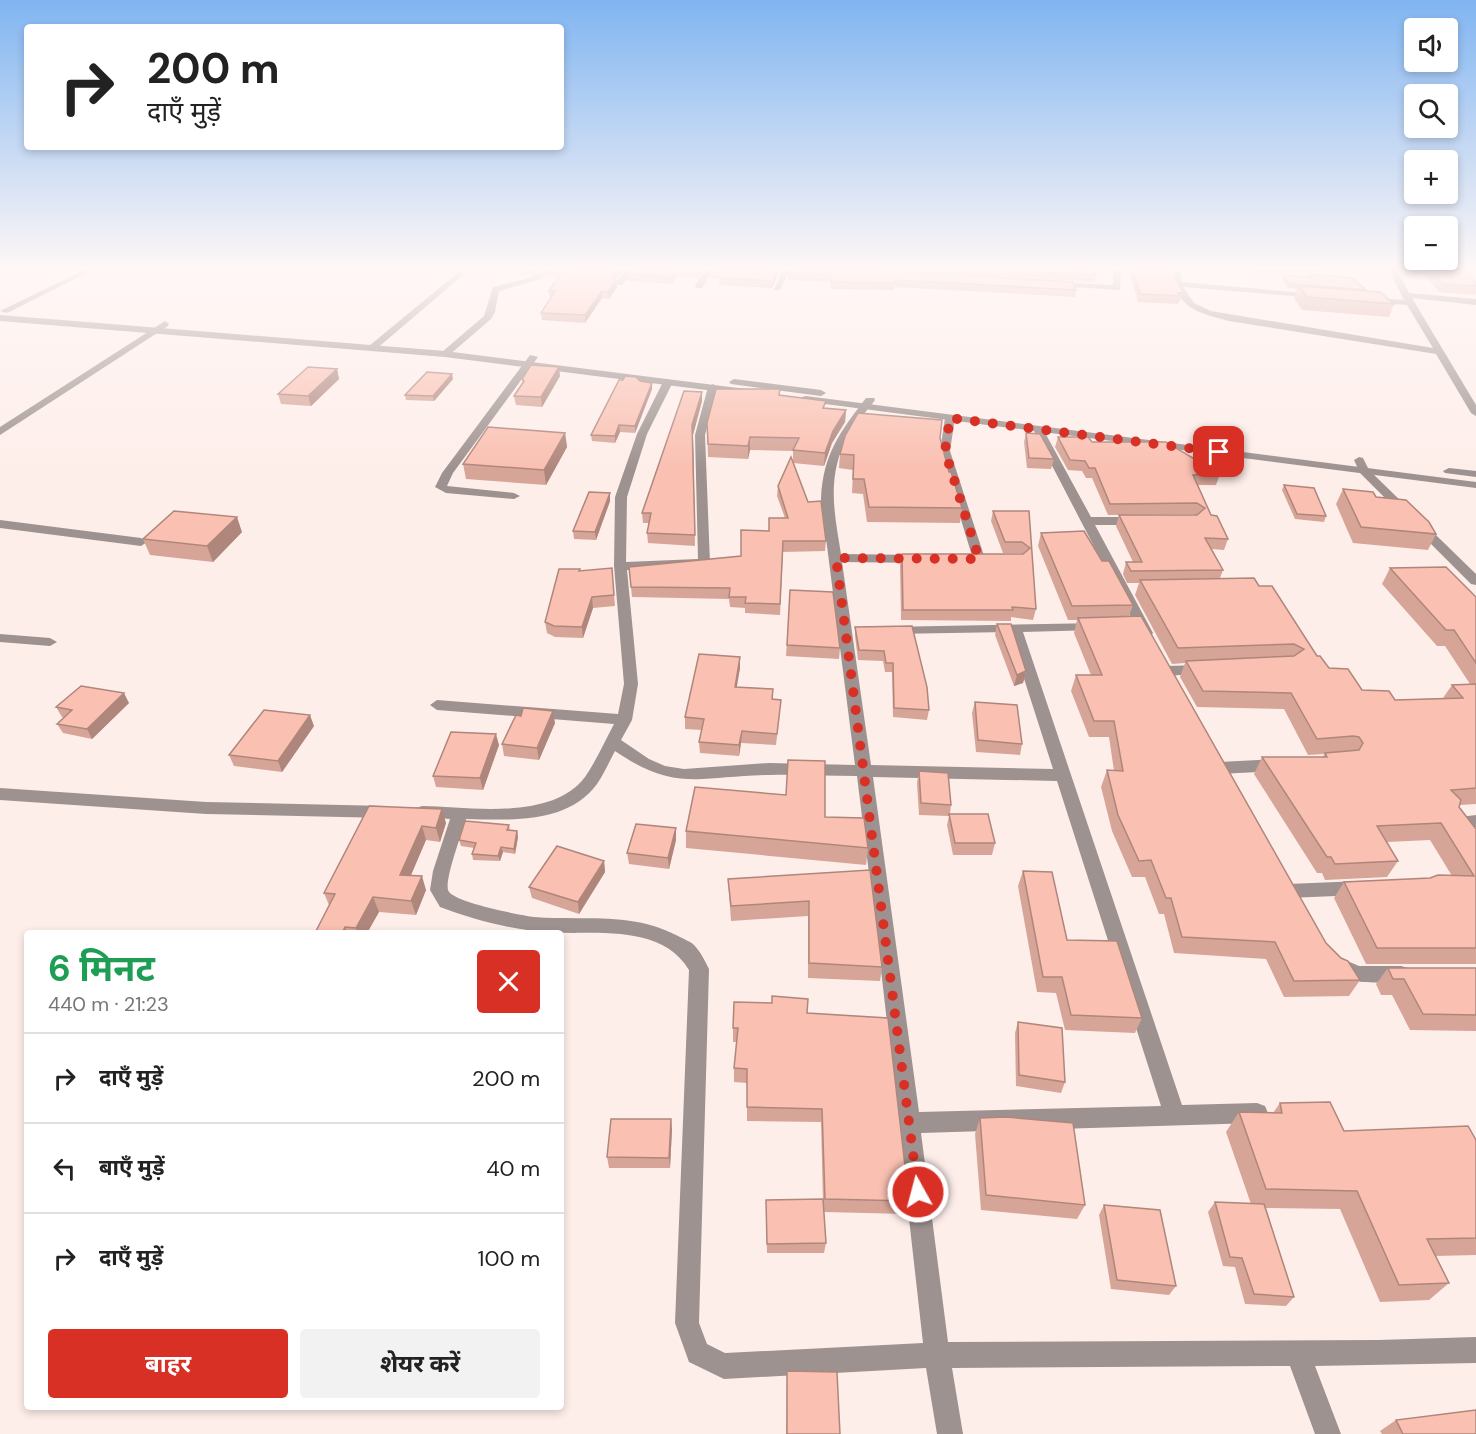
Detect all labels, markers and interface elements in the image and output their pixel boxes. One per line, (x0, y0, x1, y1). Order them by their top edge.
map controls (1404, 18, 1458, 270)
button: sound (1404, 18, 1458, 72)
text: 200 m (147, 41, 280, 96)
icon: right (48, 48, 126, 126)
button: search (1404, 84, 1458, 138)
text: दाएँ मुड़ें (147, 94, 221, 129)
button: + (1404, 150, 1458, 204)
button: − (1404, 216, 1458, 270)
pin (1193, 426, 1244, 477)
icon: arrive (1202, 435, 1235, 468)
text: 6 मिनट (48, 945, 155, 992)
button: close (477, 950, 540, 1013)
text: 440 m · 21:23 (48, 991, 169, 1017)
icon: right (48, 1062, 81, 1095)
text: दाएँ मुड़ें (99, 1063, 163, 1092)
text: 200 m (472, 1064, 540, 1093)
icon: left (48, 1152, 81, 1185)
text: बाएँ मुड़ें (99, 1153, 165, 1182)
text: 40 m (486, 1154, 540, 1183)
position arrow (886, 1160, 950, 1224)
icon: right (48, 1242, 81, 1275)
text: दाएँ मुड़ें (99, 1243, 163, 1272)
text: 100 m (478, 1244, 540, 1273)
button: बाहर (48, 1329, 288, 1398)
button: शेयर करें (300, 1329, 540, 1398)

